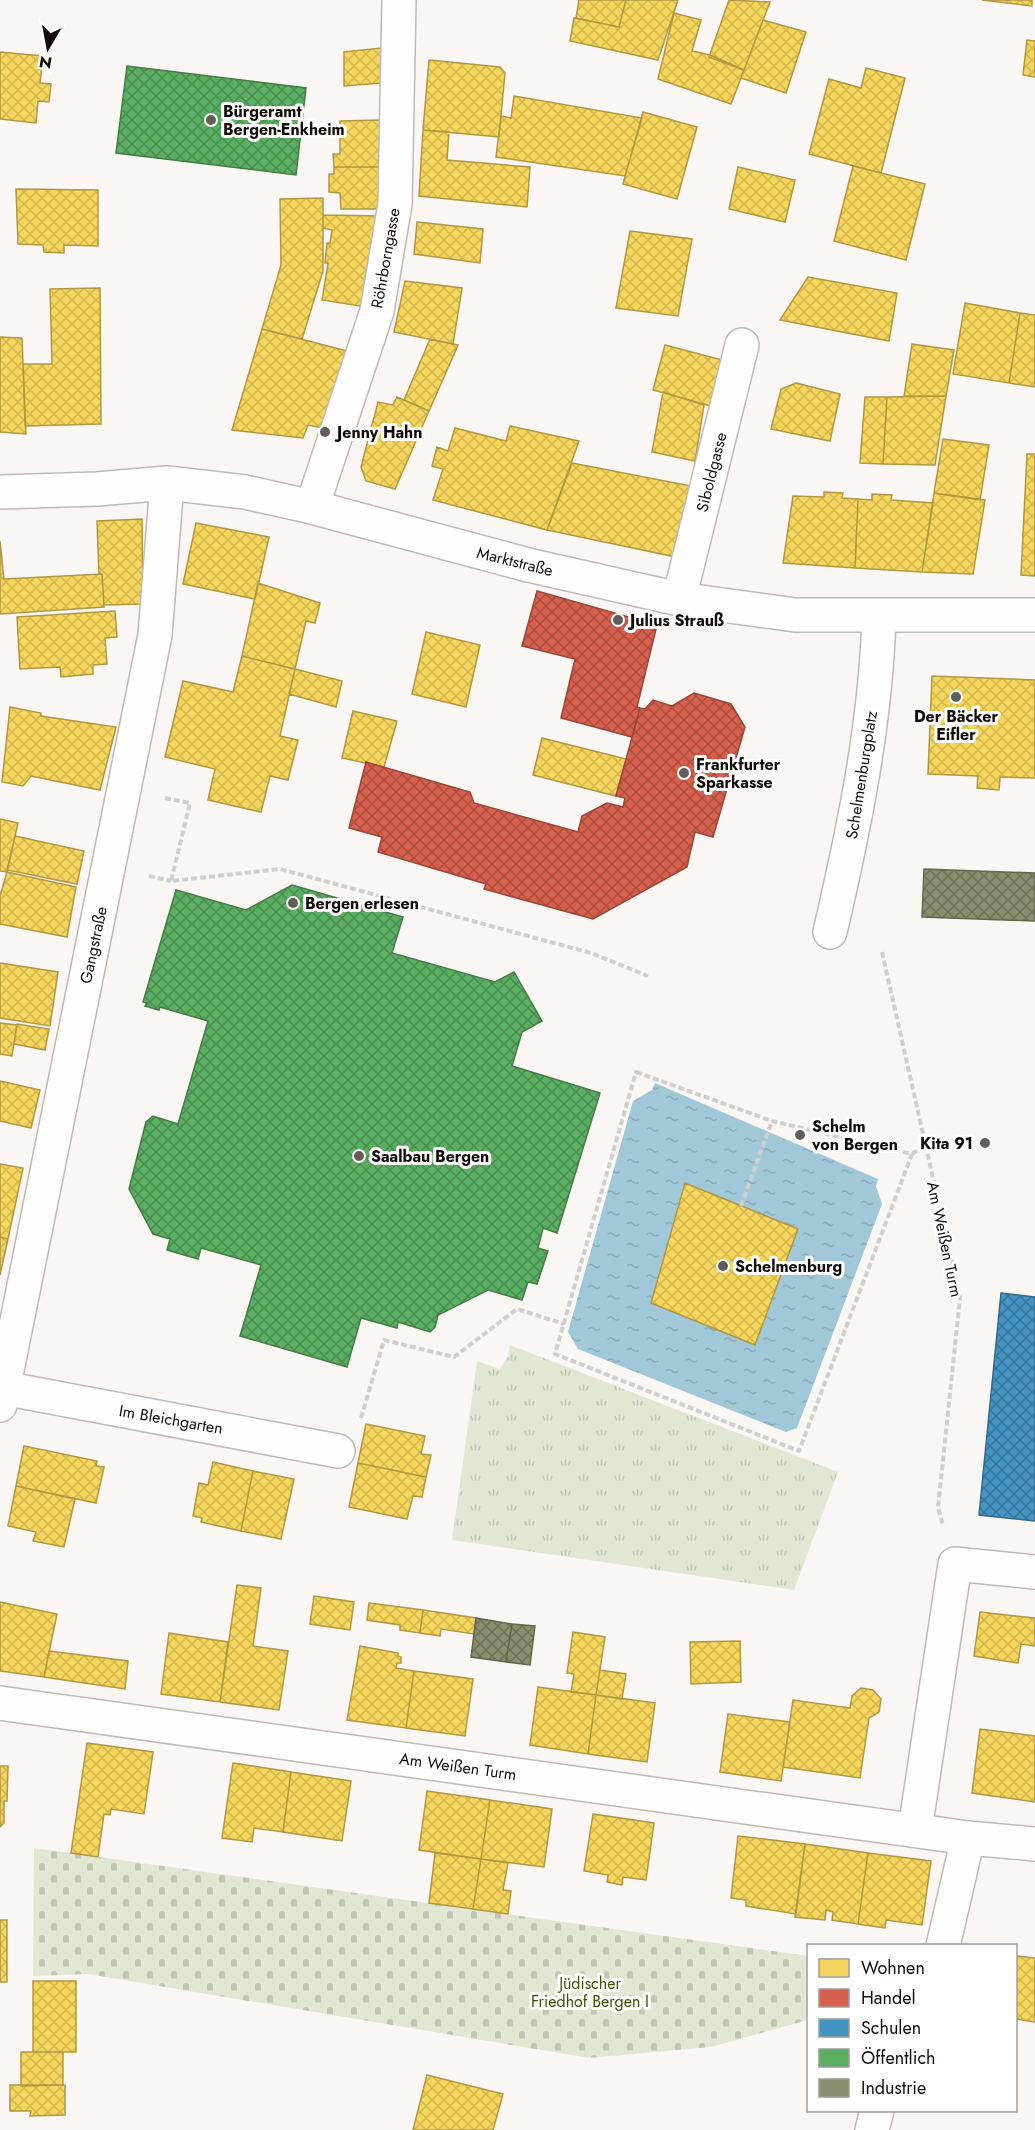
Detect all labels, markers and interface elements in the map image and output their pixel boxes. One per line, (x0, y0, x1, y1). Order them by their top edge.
north arrow (18, 18, 78, 78)
text: N (37, 50, 54, 75)
place label: Bürgeramt Bergen-Enkheim (223, 100, 345, 141)
marker: Bürgeramt Bergen-Enkheim (204, 113, 218, 127)
street label: Röhrborngasse (365, 206, 406, 310)
place label: Jenny Hahn (334, 421, 422, 444)
marker: Jenny Hahn (318, 425, 332, 439)
street label: Siboldgasse (690, 430, 733, 514)
street label: Marktstraße (474, 541, 555, 582)
place label: Julius Strauß (627, 609, 724, 632)
marker: Julius Strauß (611, 613, 625, 627)
marker: Der Bäcker Eifler (949, 690, 963, 704)
place label: Der Bäcker Eifler (914, 705, 999, 746)
street label: Schelmenburgplatz (840, 709, 883, 841)
place label: Frankfurter Sparkasse (696, 753, 781, 794)
marker: Frankfurter Sparkasse (677, 766, 691, 780)
place label: Bergen erlesen (305, 892, 419, 915)
marker: Bergen erlesen (286, 896, 300, 910)
street label: Gangstraße (74, 904, 113, 986)
place label: Schelm von Bergen (811, 1115, 898, 1156)
marker: Schelm von Bergen (793, 1128, 807, 1142)
place label: Kita 91 (920, 1132, 973, 1155)
marker: Kita 91 (978, 1136, 992, 1150)
place label: Saalbau Bergen (371, 1145, 489, 1168)
marker: Saalbau Bergen (352, 1149, 366, 1163)
street label: Am Weißen Turm (921, 1179, 968, 1299)
place label: Schelmenburg (735, 1255, 842, 1278)
marker: Schelmenburg (716, 1259, 730, 1273)
street label: Im Bleichgarten (117, 1399, 225, 1440)
street label: Am Weißen Turm (398, 1747, 518, 1786)
legend (807, 1944, 1017, 2112)
text: Wohnen (861, 1955, 925, 1981)
park label: Jüdischer Friedhof Bergen I (531, 1972, 649, 2013)
text: Handel (861, 1985, 916, 2011)
text: Schulen (861, 2015, 921, 2041)
text: Öffentlich (861, 2045, 935, 2071)
text: Industrie (861, 2075, 926, 2101)

